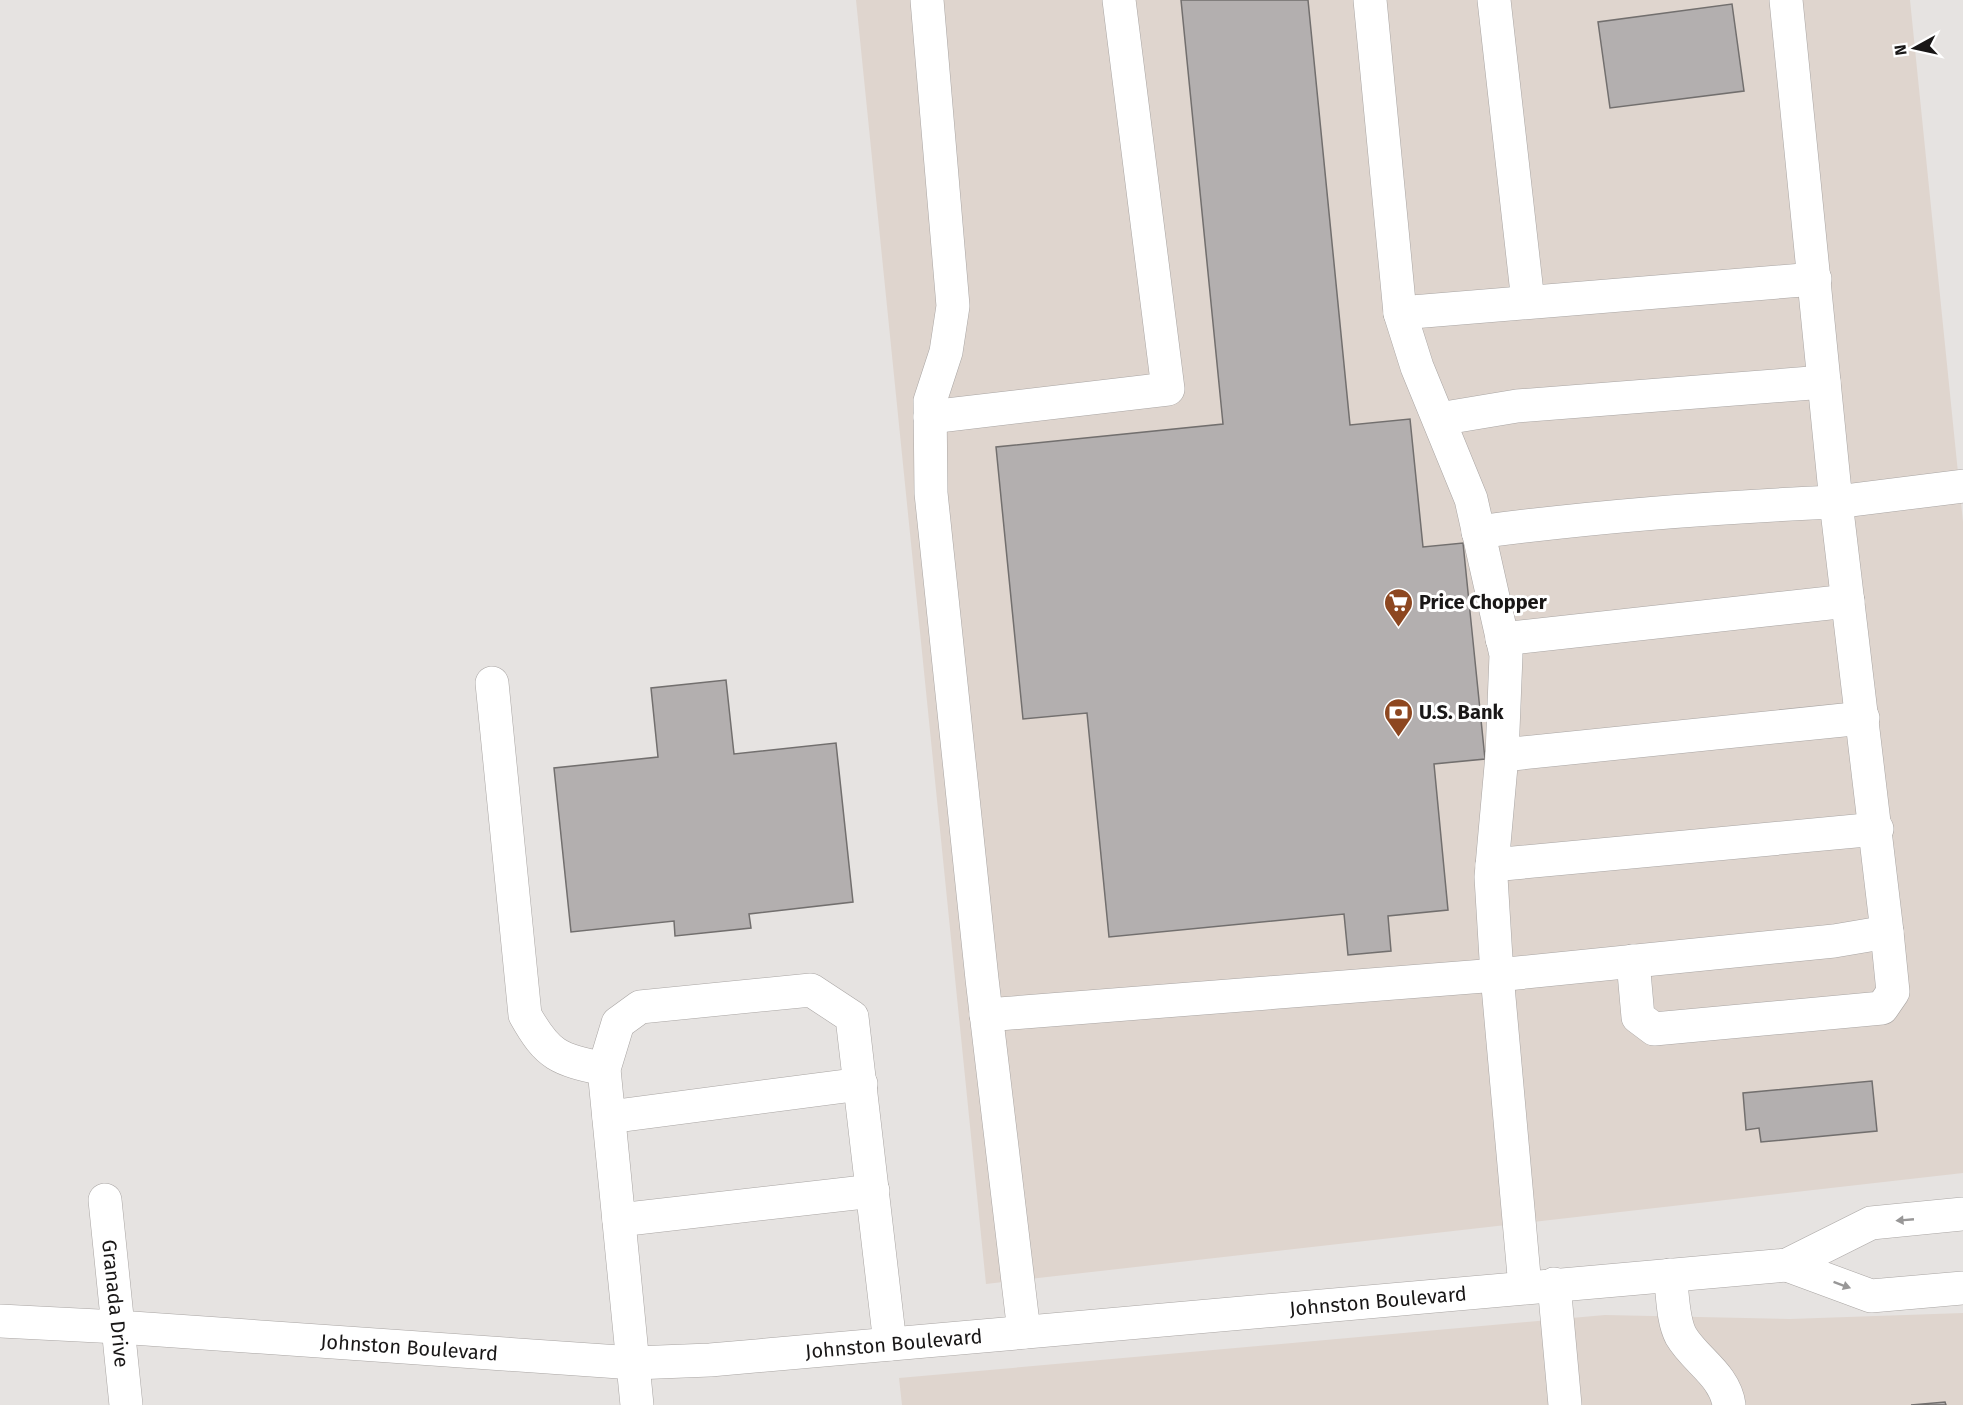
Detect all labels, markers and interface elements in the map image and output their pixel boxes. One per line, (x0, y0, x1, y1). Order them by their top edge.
north arrow (1885, 18, 1945, 78)
text: N (1890, 43, 1911, 57)
supermarket icon: Price Chopper (1382, 586, 1414, 628)
place label: Price Chopper (1419, 590, 1548, 614)
bank icon: U.S. Bank (1382, 696, 1414, 738)
place label: U.S. Bank (1419, 700, 1504, 724)
one-way arrow (1895, 1215, 1914, 1225)
street label: Granada Drive (97, 1238, 134, 1368)
one-way arrow (1833, 1280, 1851, 1290)
street label: Johnston Boulevard (1288, 1281, 1468, 1321)
street label: Johnston Boulevard (804, 1324, 983, 1364)
street label: Johnston Boulevard (320, 1329, 499, 1365)

